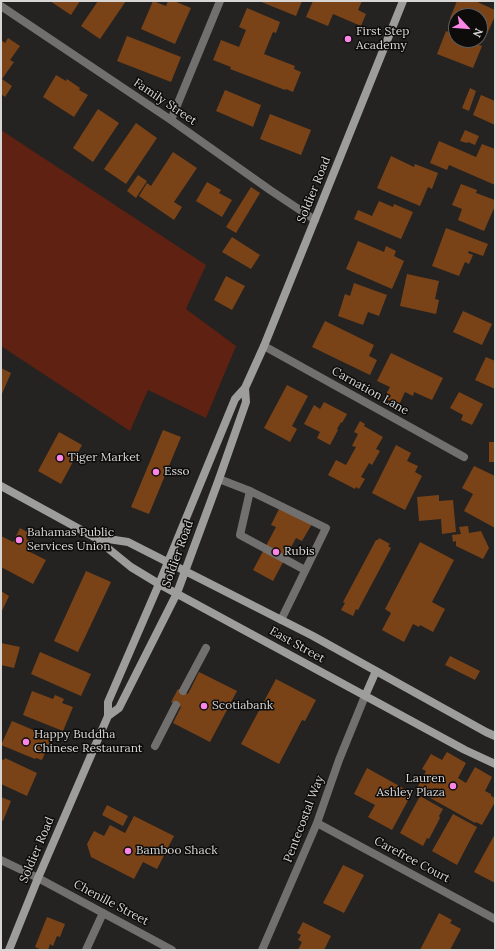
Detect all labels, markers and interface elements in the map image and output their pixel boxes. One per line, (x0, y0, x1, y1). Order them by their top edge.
north arrow (448, 8, 488, 48)
place label: First Step Academy (356, 25, 410, 53)
text: N (470, 26, 486, 40)
marker: First Step Academy (343, 34, 353, 44)
street label: Family Street (131, 76, 199, 128)
street label: Soldier Road (294, 155, 334, 225)
street label: Carnation Lane (329, 364, 411, 418)
place label: Tiger Market (68, 451, 140, 465)
marker: Tiger Market (55, 453, 65, 463)
place label: Esso (164, 465, 190, 479)
marker: Esso (151, 467, 161, 477)
street label: Soldier Road (159, 518, 197, 590)
place label: Bahamas Public Services Union (27, 526, 114, 554)
marker: Bahamas Public Services Union (14, 535, 24, 545)
place label: Rubis (284, 545, 315, 559)
marker: Rubis (271, 547, 281, 557)
street label: East Street (267, 624, 327, 666)
place label: Scotiabank (212, 699, 273, 713)
marker: Scotiabank (199, 701, 209, 711)
place label: Happy Buddha Chinese Restaurant (34, 728, 143, 756)
marker: Happy Buddha Chinese Restaurant (21, 737, 31, 747)
place label: Lauren Ashley Plaza (377, 772, 445, 800)
street label: Pentecostal Way (281, 773, 327, 865)
marker: Lauren Ashley Plaza (448, 781, 458, 791)
street label: Soldier Road (17, 815, 57, 885)
street label: Carefree Court (372, 834, 452, 886)
place label: Bamboo Shack (136, 844, 218, 858)
marker: Bamboo Shack (123, 846, 133, 856)
street label: Chenille Street (71, 877, 151, 929)

